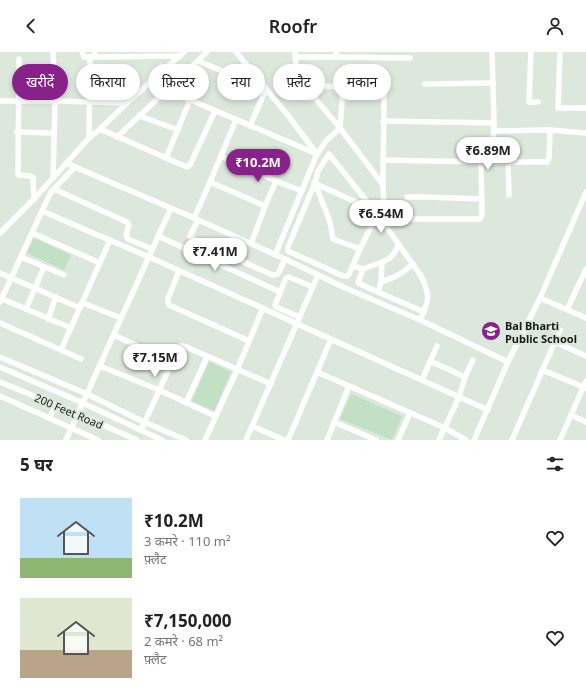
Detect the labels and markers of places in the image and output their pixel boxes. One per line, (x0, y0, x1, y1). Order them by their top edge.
pin: ₹6.89M (455, 137, 521, 171)
pin: ₹10.2M (225, 149, 291, 183)
pin: ₹6.54M (348, 200, 414, 234)
pin: ₹7.41M (182, 238, 248, 272)
place label: Bal Bharti Public School (505, 318, 577, 346)
school or university icon: Bal Bharti Public School (480, 320, 502, 342)
pin: ₹7.15M (122, 344, 188, 378)

